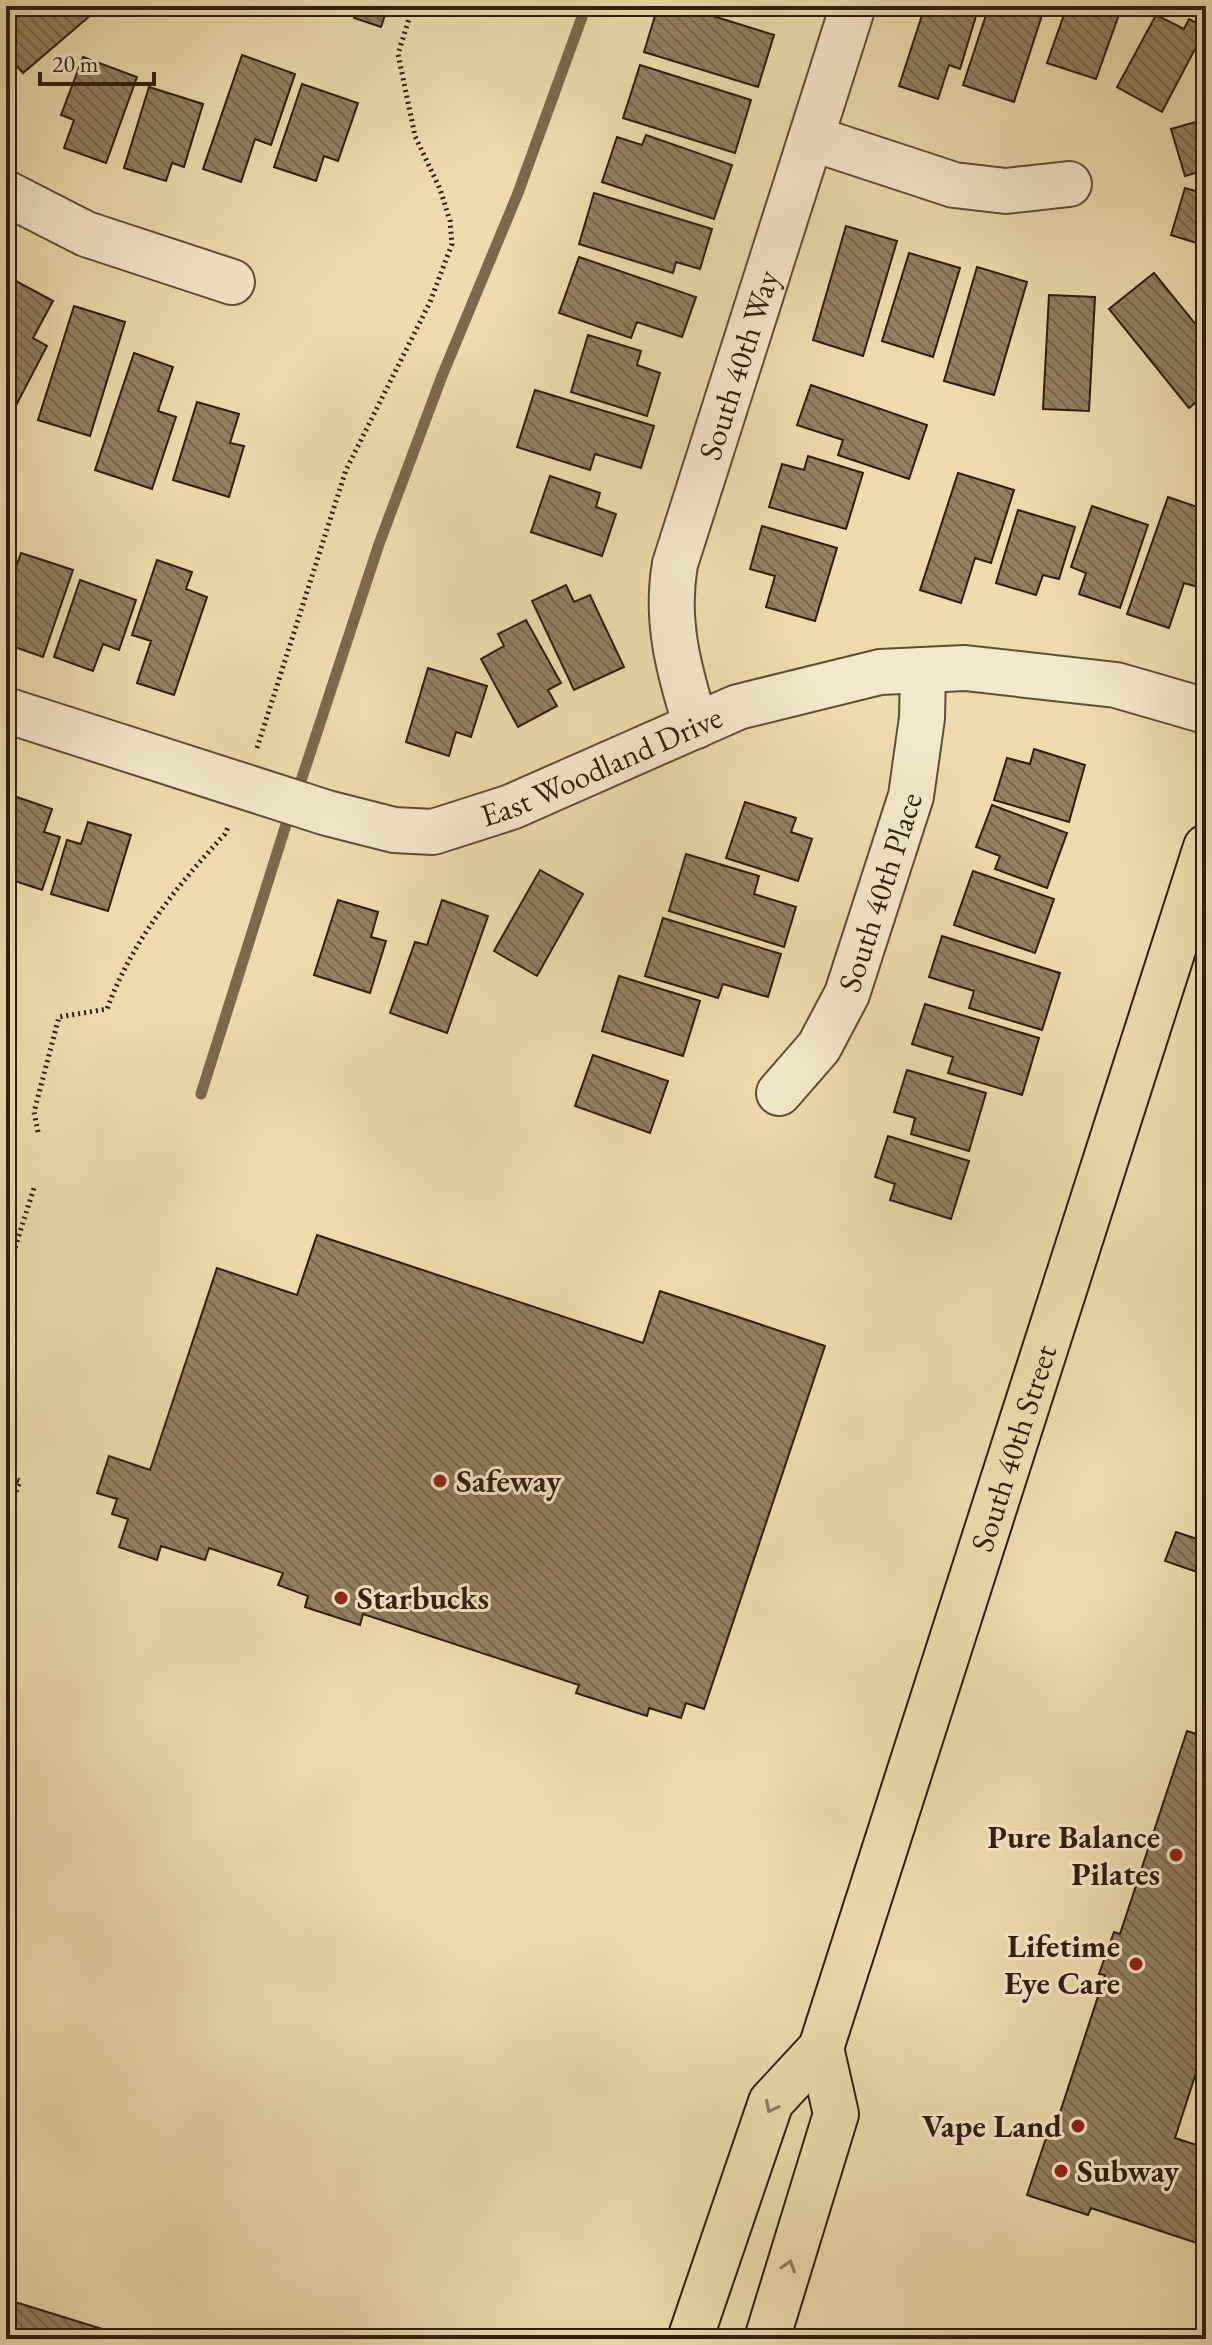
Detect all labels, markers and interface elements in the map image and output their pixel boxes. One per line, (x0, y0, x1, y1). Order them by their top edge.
scale bar (40, 36, 154, 86)
text: 20 m (52, 48, 99, 79)
street label: South 40th Way (689, 264, 789, 465)
street label: East Woodland Drive (475, 696, 728, 836)
street label: South 40th Place (828, 787, 932, 997)
street label: South 40th Street (961, 1340, 1066, 1557)
place label: Safeway (456, 1460, 562, 1502)
marker: Safeway (431, 1472, 449, 1490)
place label: Starbucks (357, 1577, 489, 1619)
marker: Starbucks (332, 1589, 350, 1607)
place label: Pure Balance Pilates (987, 1816, 1160, 1895)
marker: Pure Balance Pilates (1167, 1846, 1185, 1864)
place label: Lifetime Eye Care (1004, 1925, 1120, 2004)
marker: Lifetime Eye Care (1127, 1955, 1145, 1973)
one-way arrow (766, 2099, 781, 2113)
place label: Vape Land (922, 2105, 1062, 2147)
marker: Vape Land (1069, 2117, 1087, 2135)
place label: Subway (1077, 2150, 1180, 2192)
marker: Subway (1052, 2162, 1070, 2180)
one-way arrow (780, 2260, 796, 2274)

